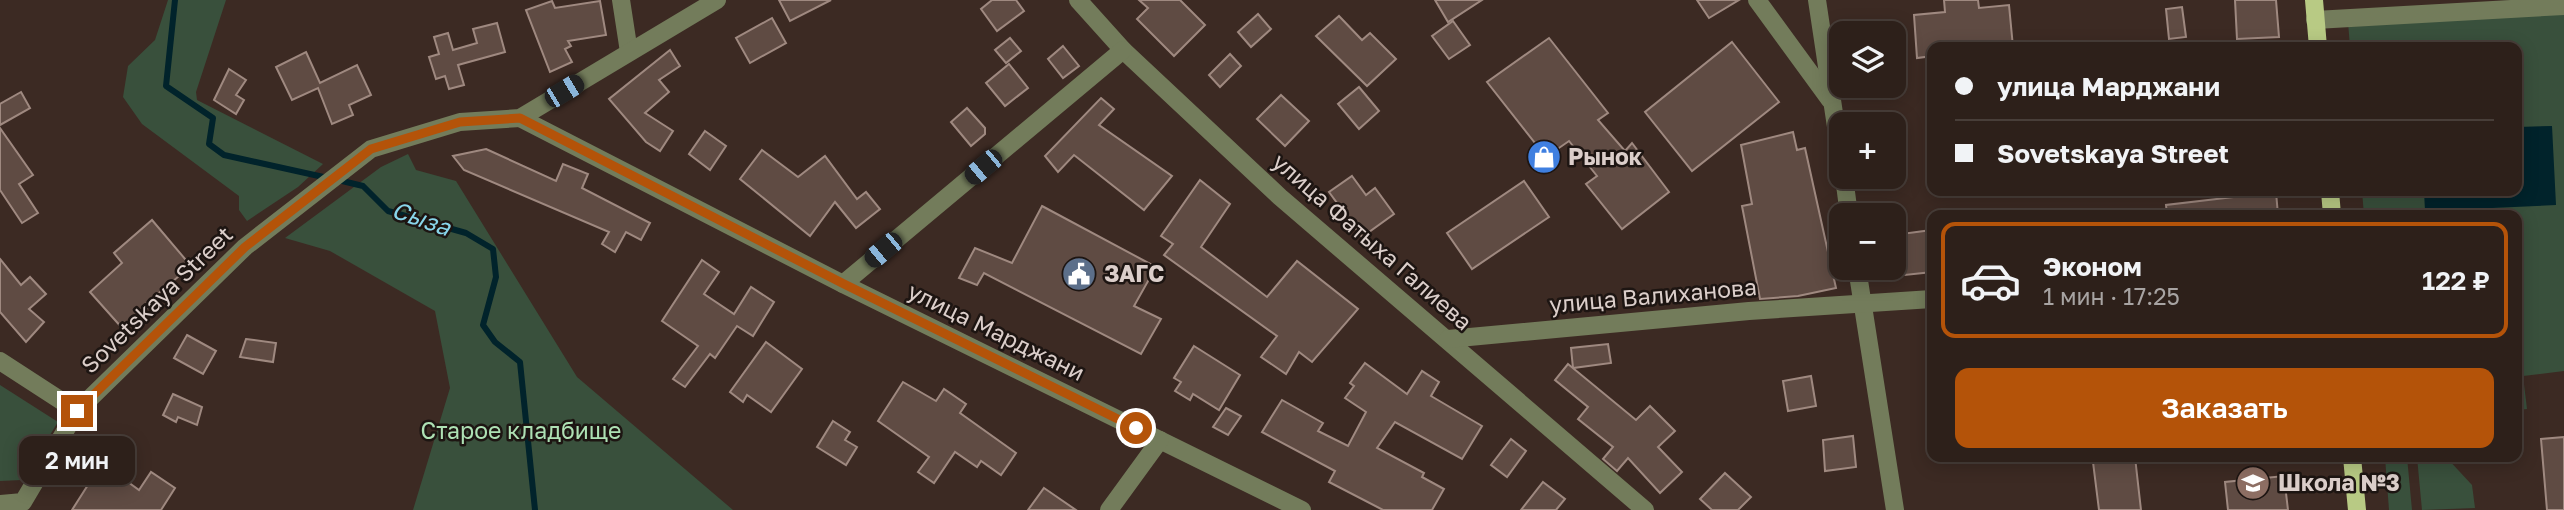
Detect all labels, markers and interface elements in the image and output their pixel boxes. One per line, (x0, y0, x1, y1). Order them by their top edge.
map controls (1829, 21, 1906, 280)
button: layers (1829, 21, 1906, 98)
car (541, 71, 588, 111)
text: улица Марджани (1997, 71, 2220, 102)
button: + (1829, 112, 1906, 189)
shop icon: Рынок (1525, 138, 1563, 176)
text: Sovetskaya Street (1997, 138, 2229, 169)
place label: Рынок (1568, 142, 1643, 170)
car (961, 145, 1006, 189)
street label: улица Фатыха Галиева (1267, 147, 1478, 336)
water label: Сыза (388, 194, 456, 242)
button: − (1829, 203, 1906, 280)
street label: Sovetskaya Street (75, 220, 238, 379)
car (861, 228, 906, 272)
icon: car (1959, 249, 2022, 312)
text: Эконом (2043, 251, 2142, 282)
public building icon: ЗАГС (1060, 255, 1098, 293)
place label: ЗАГС (1104, 259, 1164, 287)
text: 122 ₽ (2422, 265, 2490, 296)
street label: улица Валиханова (1548, 272, 1758, 318)
street label: улица Марджани (903, 276, 1089, 386)
text: 1 мин · 17:25 (2043, 282, 2180, 310)
button: Заказать (1955, 368, 2494, 448)
route end (61, 395, 93, 427)
route start (1120, 412, 1152, 444)
park label: Старое кладбище (421, 416, 621, 444)
callout: 2 мин (19, 436, 135, 485)
text: 2 мин (45, 446, 109, 474)
school or university icon: Школа №3 (2234, 464, 2272, 502)
place label: Школа №3 (2278, 468, 2400, 496)

